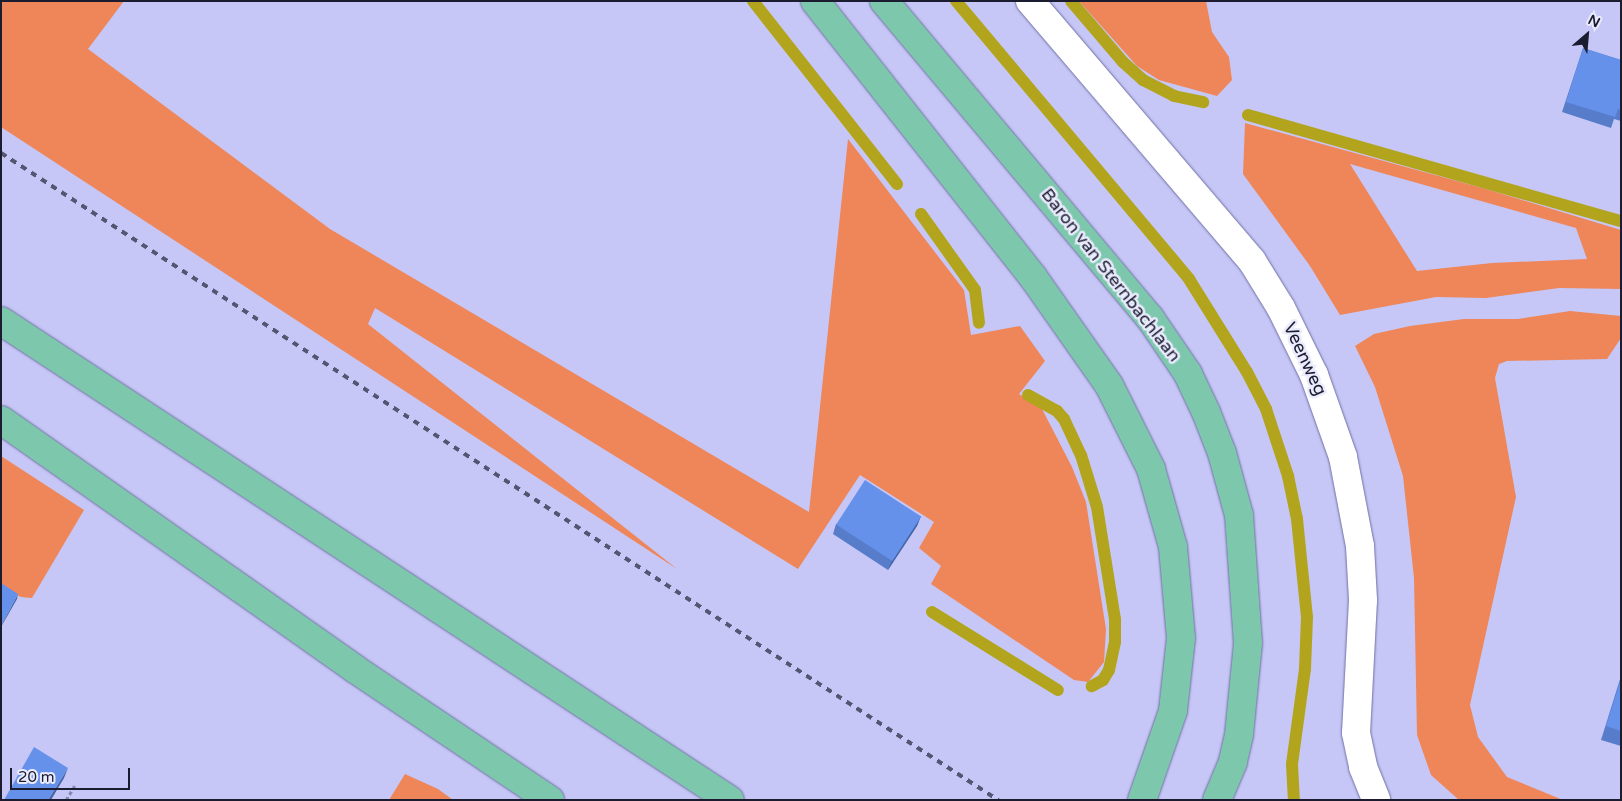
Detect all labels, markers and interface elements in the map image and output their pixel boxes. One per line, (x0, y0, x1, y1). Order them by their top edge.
north arrow (1562, 10, 1612, 60)
text: N (1585, 11, 1603, 31)
street label: Baron van Sternbachlaan (1037, 184, 1185, 366)
street label: Veenweg (1279, 319, 1331, 399)
scale bar (12, 758, 132, 790)
text: 20 m (18, 768, 55, 786)

